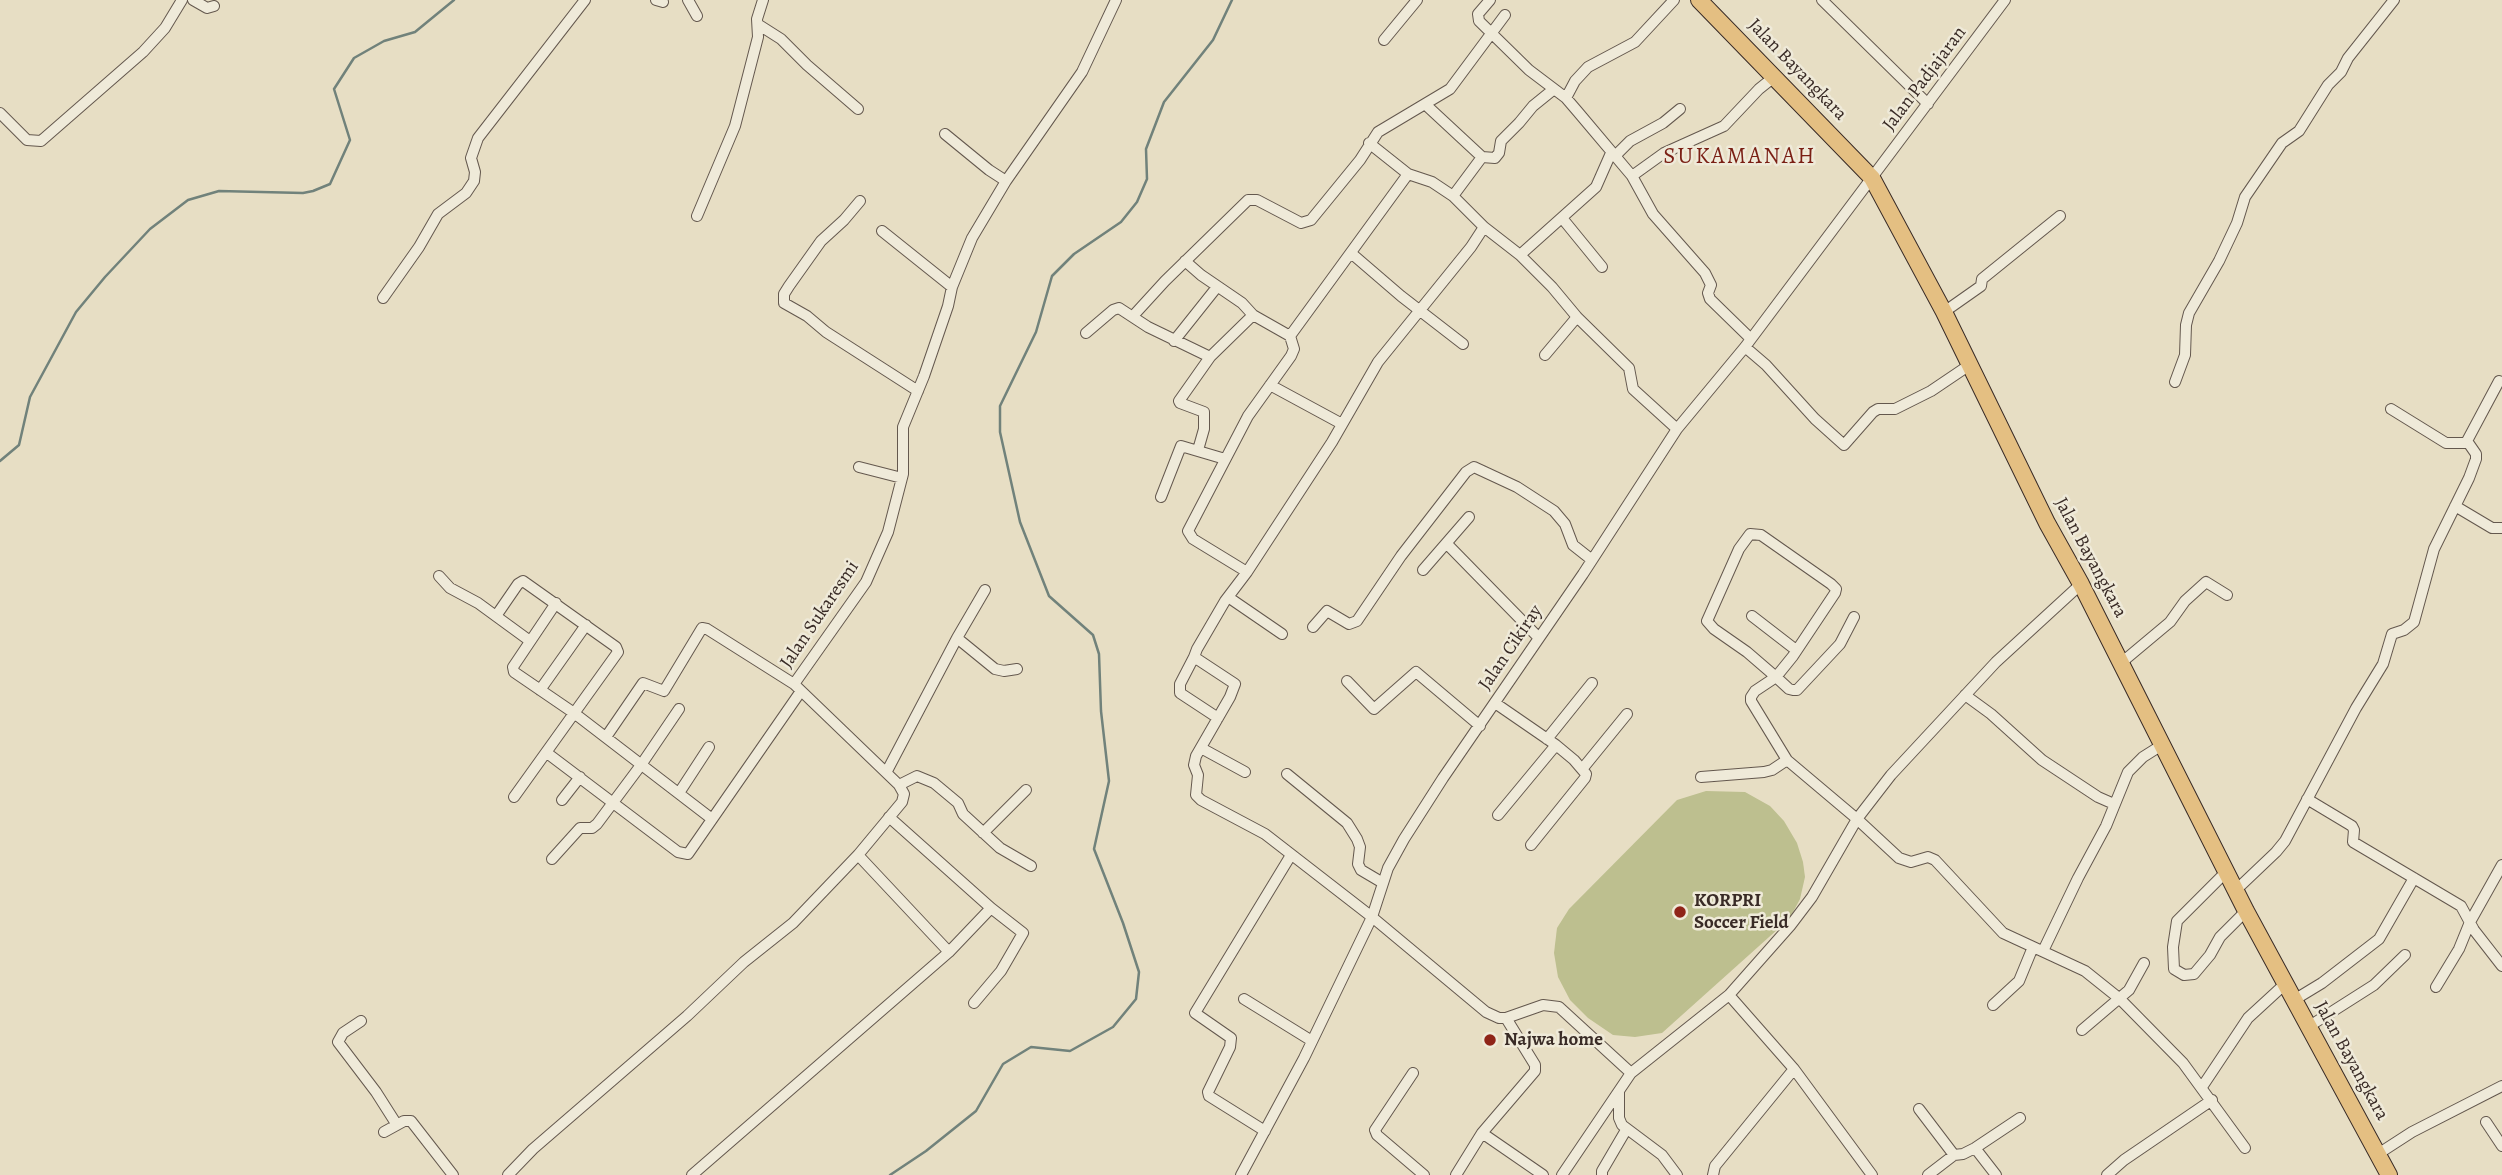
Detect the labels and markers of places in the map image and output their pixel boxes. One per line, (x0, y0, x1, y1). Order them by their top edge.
place label: KORPRI Soccer Field (1694, 890, 1789, 934)
marker: KORPRI Soccer Field (1672, 904, 1688, 920)
place label: Najwa home (1504, 1029, 1603, 1051)
marker: Najwa home (1482, 1032, 1498, 1048)

